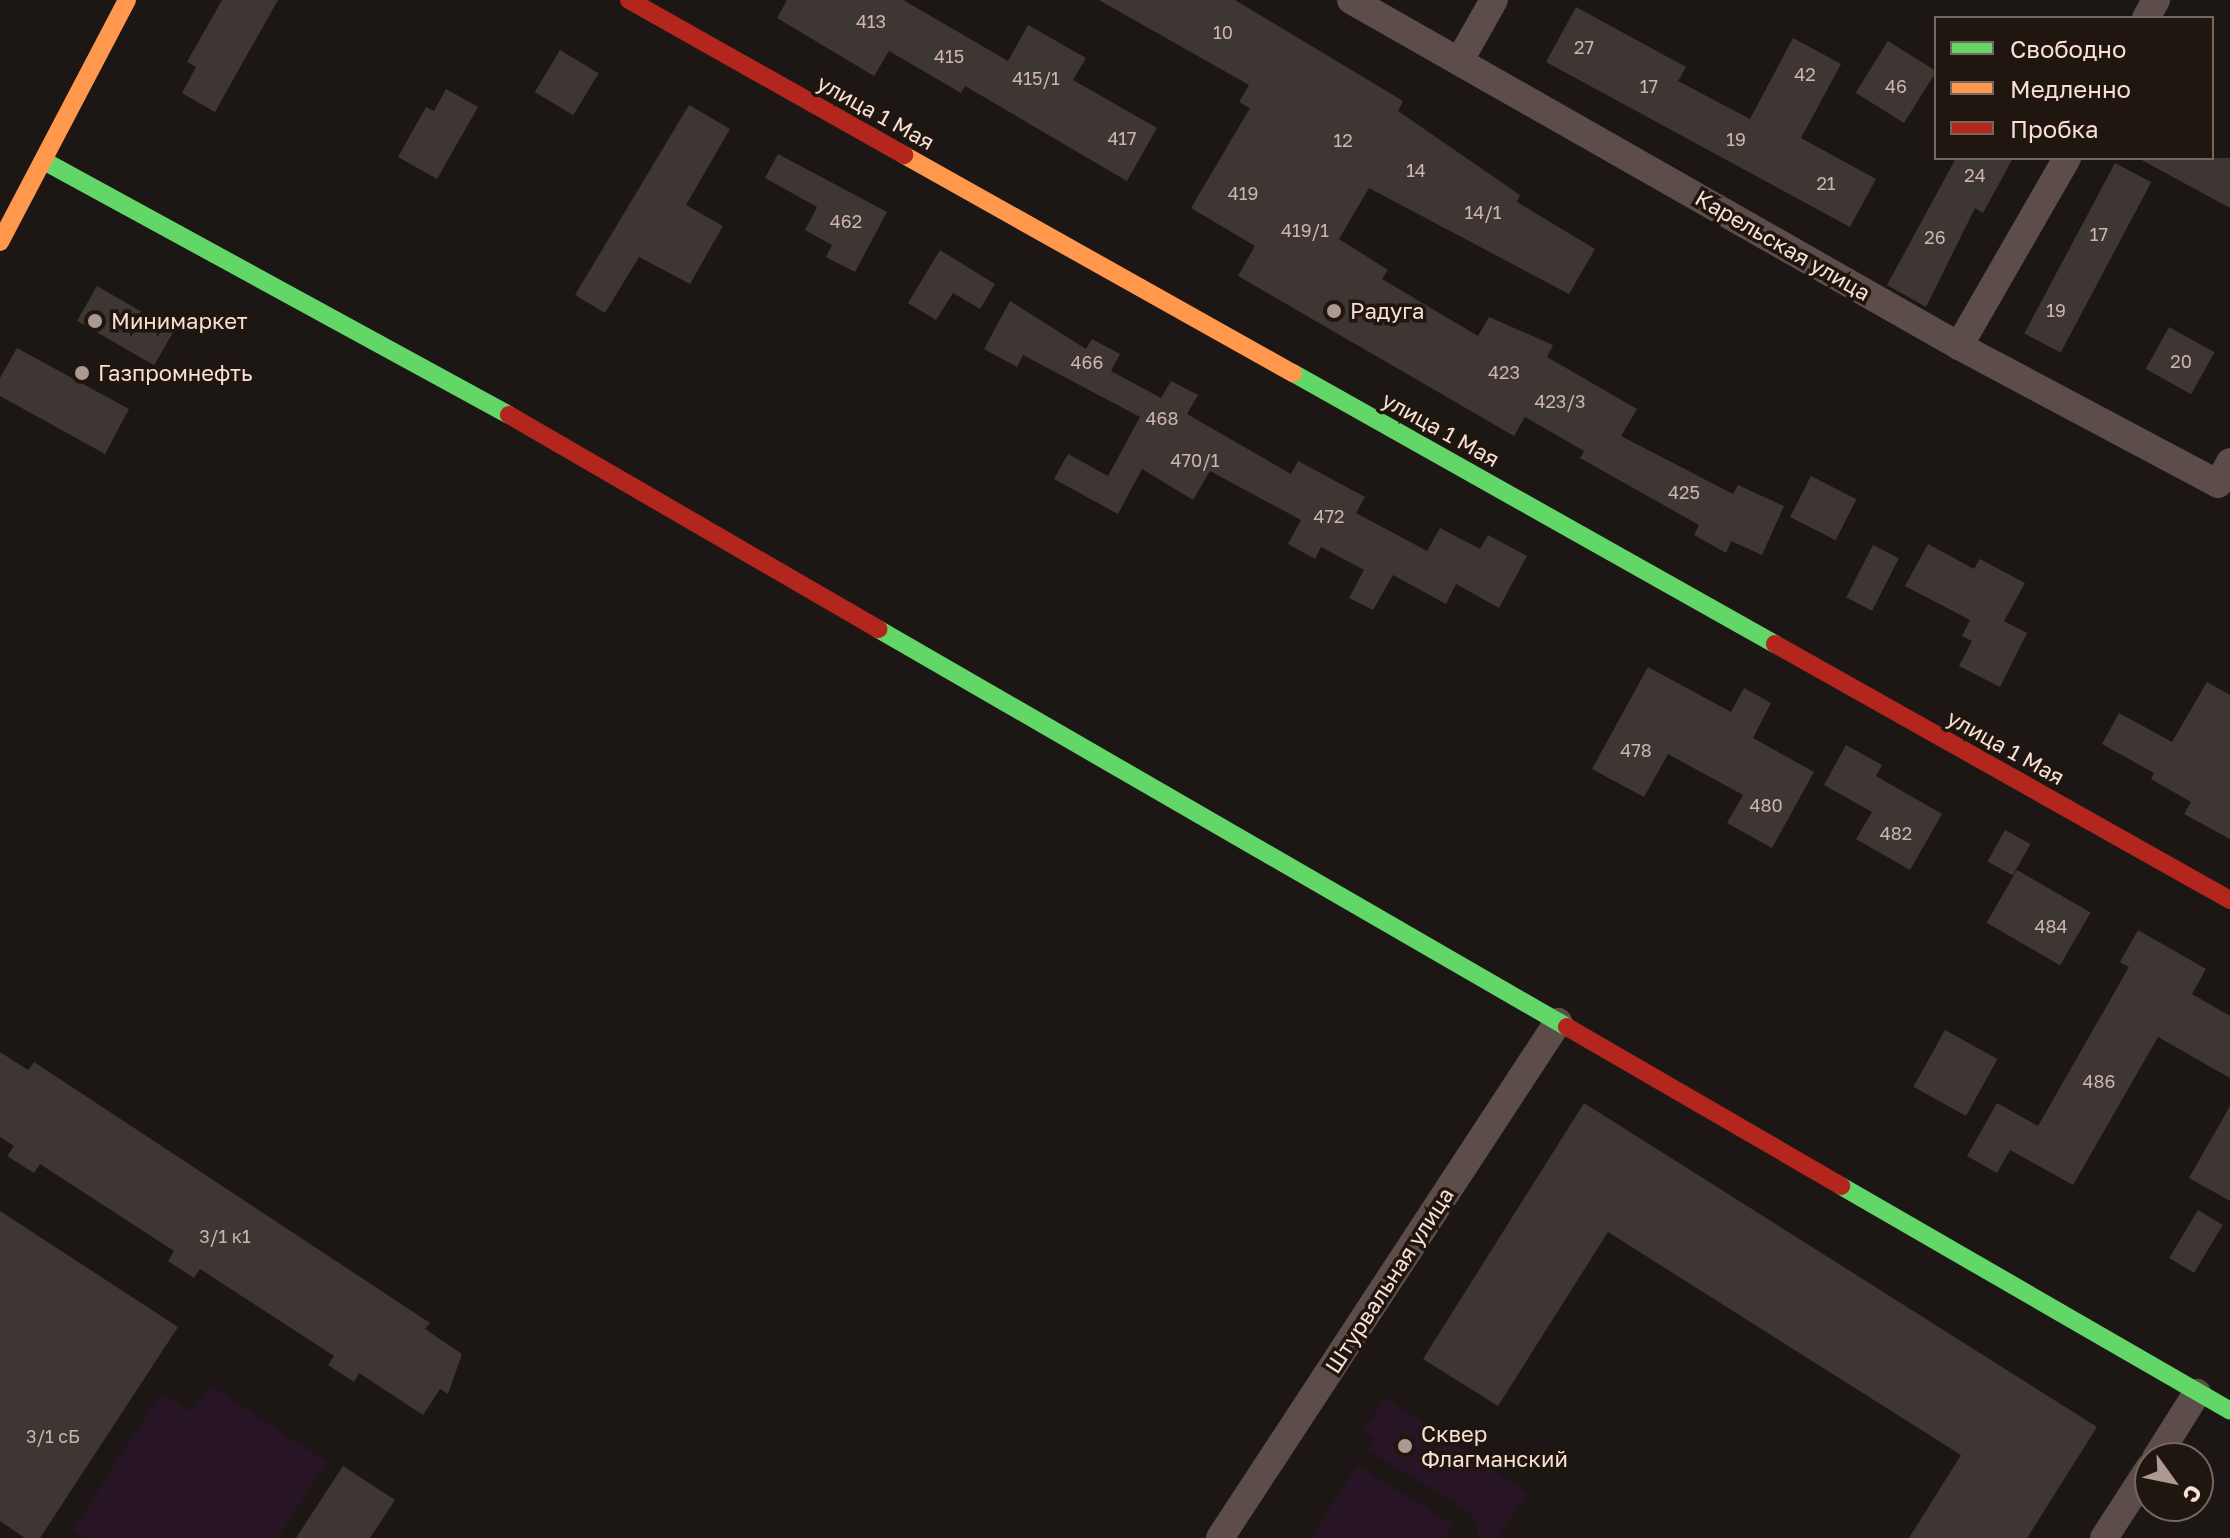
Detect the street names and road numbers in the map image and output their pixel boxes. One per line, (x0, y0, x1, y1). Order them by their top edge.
street label: улица 1 Мая (813, 69, 939, 155)
street label: Карельская улица (1691, 184, 1875, 306)
street label: улица 1 Мая (1378, 386, 1504, 472)
street label: улица 1 Мая (1943, 704, 2069, 790)
street label: Штурвальная улица (1319, 1182, 1459, 1378)

